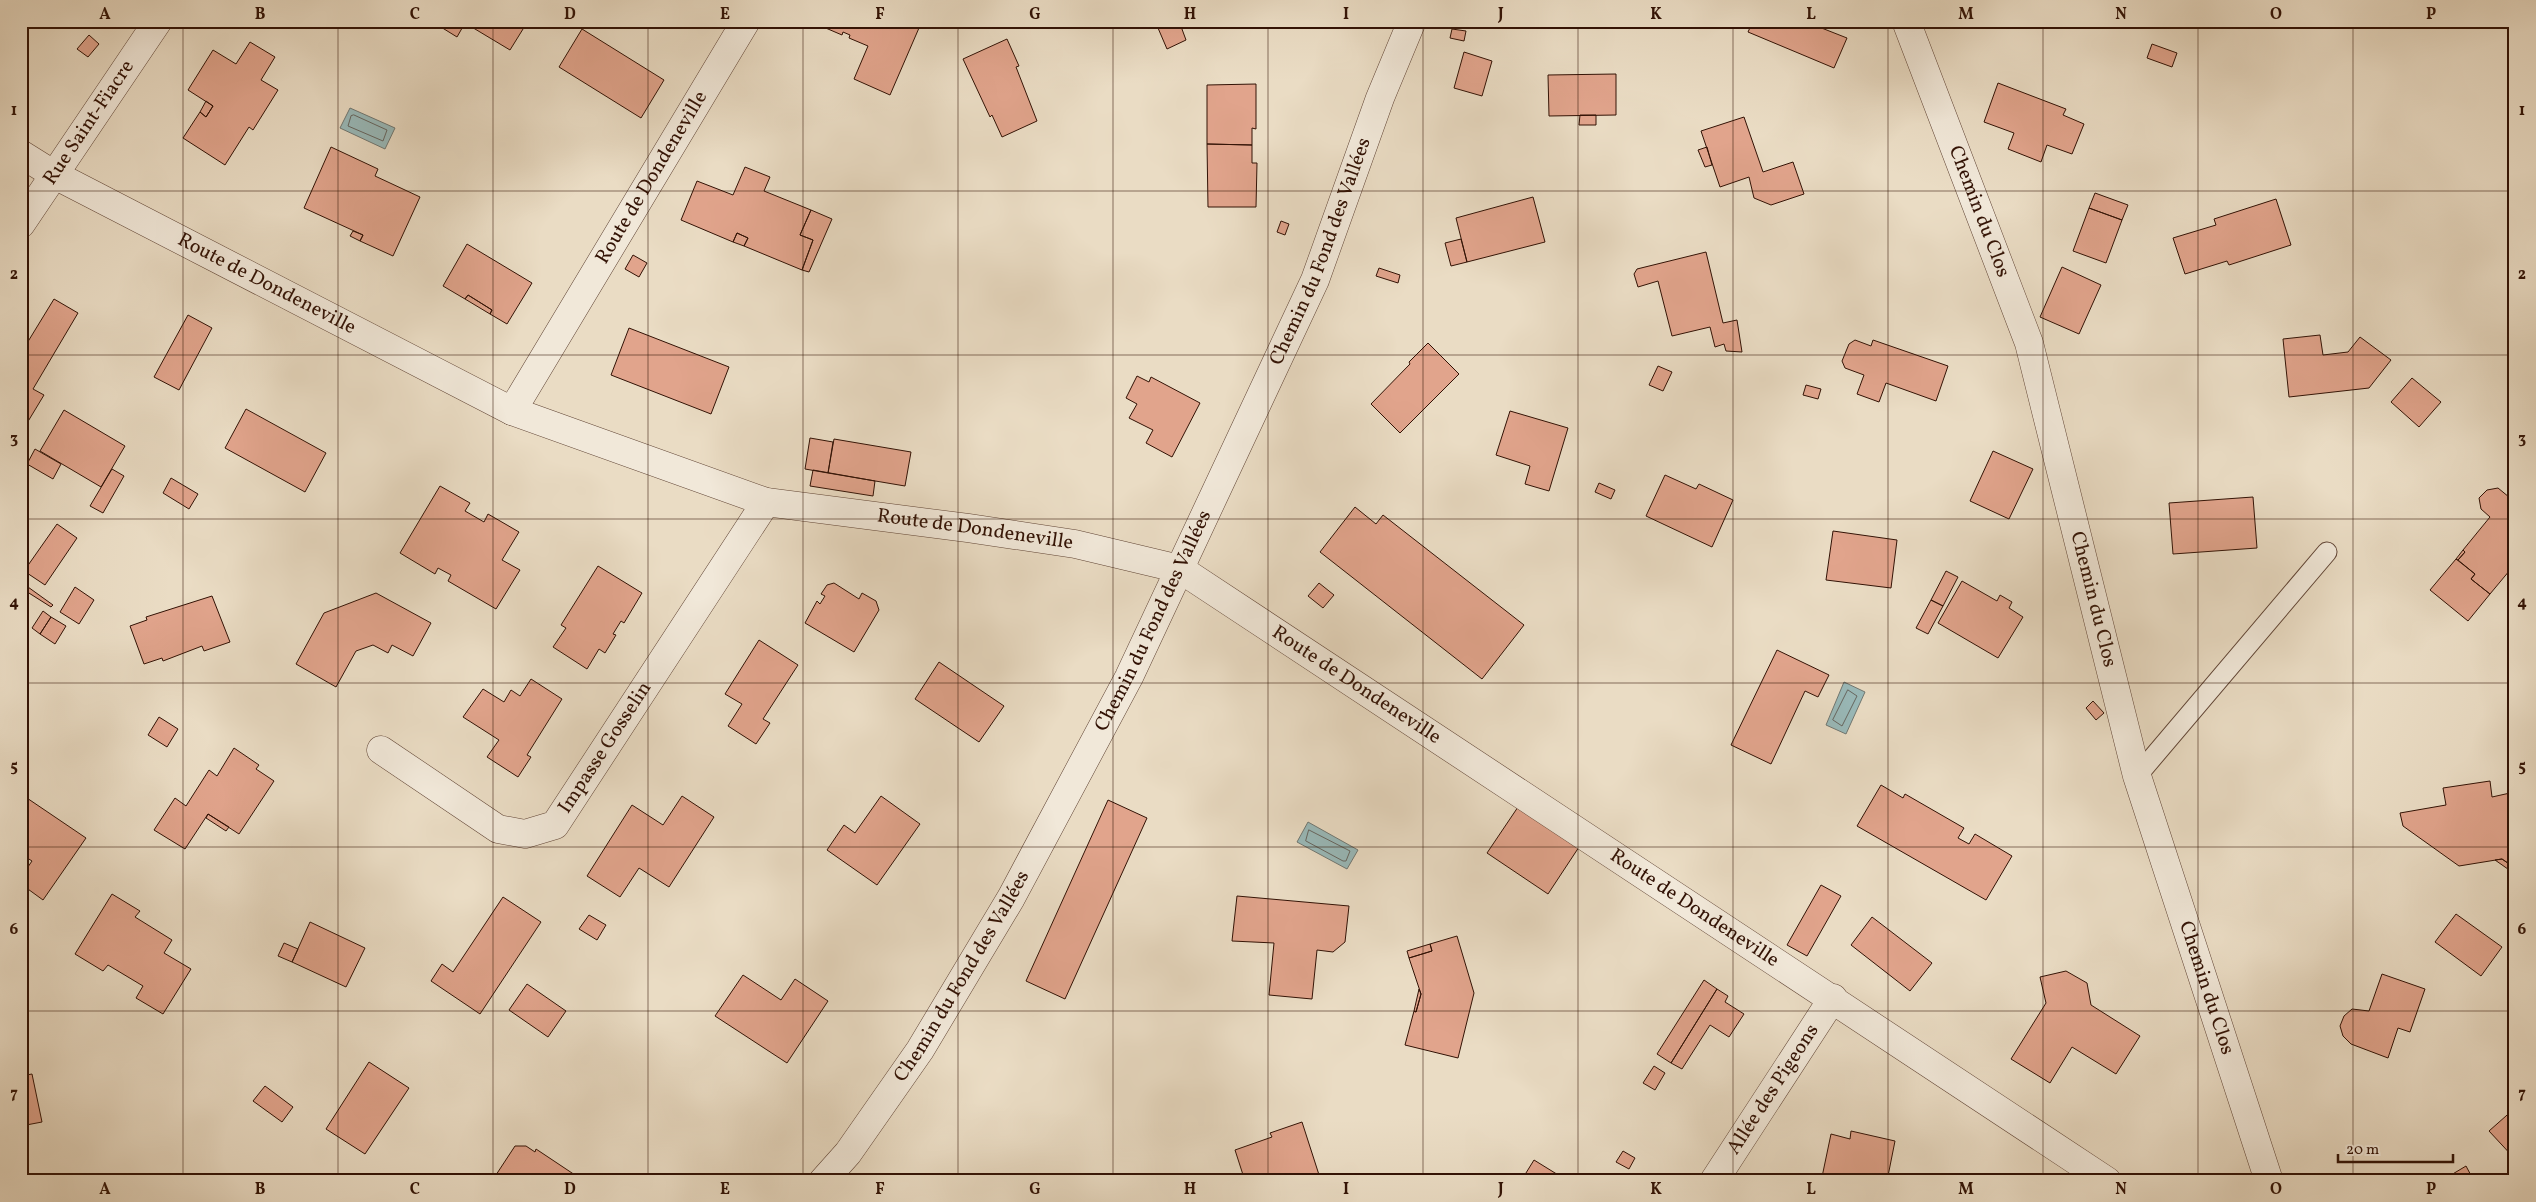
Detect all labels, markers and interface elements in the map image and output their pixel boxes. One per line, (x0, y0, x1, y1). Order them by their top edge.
text: A (99, 4, 111, 26)
text: B (255, 4, 266, 26)
text: C (410, 4, 420, 26)
text: D (564, 4, 576, 26)
text: E (720, 4, 730, 26)
text: F (875, 4, 885, 26)
text: G (1029, 4, 1041, 26)
text: H (1184, 4, 1196, 26)
text: I (1343, 4, 1349, 26)
text: J (1497, 4, 1504, 26)
text: K (1650, 4, 1662, 26)
text: L (1806, 4, 1816, 26)
text: M (1958, 4, 1974, 26)
text: N (2115, 4, 2127, 26)
text: O (2270, 4, 2282, 26)
text: P (2426, 4, 2436, 26)
street label: Rue Saint-Fiacre (37, 55, 141, 191)
street label: Route de Dondeneville (589, 86, 715, 270)
text: 1 (11, 100, 17, 122)
text: 1 (2519, 100, 2525, 122)
street label: Chemin du Fond des Vallées (1263, 134, 1379, 370)
street label: Chemin du Clos (1941, 142, 2017, 281)
street label: Route de Dondeneville (172, 226, 361, 342)
text: 2 (10, 264, 18, 286)
text: 2 (2518, 264, 2526, 286)
text: 3 (10, 428, 18, 450)
text: 3 (2518, 428, 2526, 450)
street label: Route de Dondeneville (875, 502, 1075, 558)
street label: Chemin du Fond des Vallées (1088, 506, 1219, 737)
street label: Chemin du Clos (2063, 529, 2123, 670)
text: 4 (9, 592, 19, 614)
text: 4 (2517, 592, 2527, 614)
street label: Route de Dondeneville (1266, 619, 1446, 751)
street label: Impasse Gosselin (552, 676, 659, 820)
text: 5 (10, 756, 18, 778)
text: 5 (2518, 756, 2526, 778)
street label: Route de Dondeneville (1604, 842, 1784, 975)
street label: Chemin du Fond des Vallées (888, 866, 1037, 1088)
street label: Chemin du Clos (2171, 918, 2241, 1058)
text: 6 (10, 919, 19, 941)
text: 6 (2518, 919, 2527, 941)
street label: Allée des Pigeons (1721, 1019, 1826, 1161)
text: 7 (10, 1083, 18, 1105)
text: 7 (2518, 1083, 2526, 1105)
scale bar (2338, 1132, 2454, 1164)
text: 20 m (2346, 1140, 2379, 1161)
text: A (99, 1179, 111, 1201)
text: B (255, 1179, 266, 1201)
text: C (410, 1179, 420, 1201)
text: D (564, 1179, 576, 1201)
text: E (720, 1179, 730, 1201)
text: F (875, 1179, 885, 1201)
text: G (1029, 1179, 1041, 1201)
text: H (1184, 1179, 1196, 1201)
text: I (1343, 1179, 1349, 1201)
text: J (1497, 1179, 1504, 1201)
text: K (1650, 1179, 1662, 1201)
text: L (1806, 1179, 1816, 1201)
text: M (1958, 1179, 1974, 1201)
text: N (2115, 1179, 2127, 1201)
text: O (2270, 1179, 2282, 1201)
text: P (2426, 1179, 2436, 1201)

